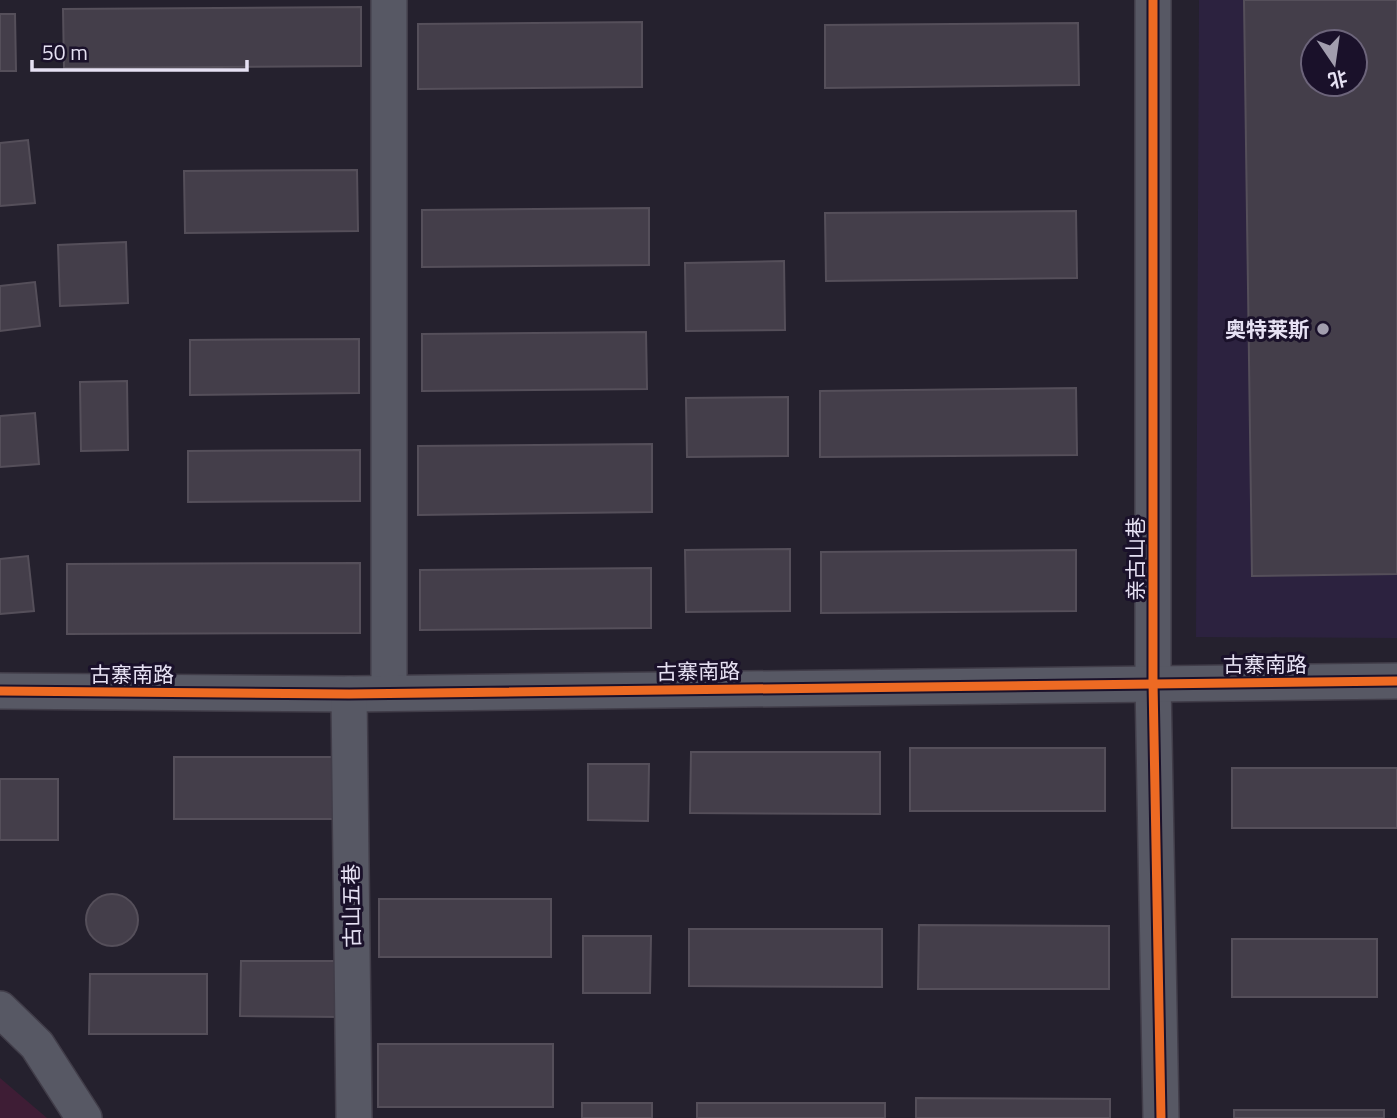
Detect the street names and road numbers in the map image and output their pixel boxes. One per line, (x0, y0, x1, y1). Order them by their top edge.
street label: 亲古山巷 (1119, 517, 1151, 601)
street label: 古寨南路 (1223, 648, 1307, 680)
street label: 古寨南路 (656, 654, 740, 688)
street label: 古寨南路 (90, 658, 174, 690)
street label: 古山五巷 (334, 864, 368, 948)

